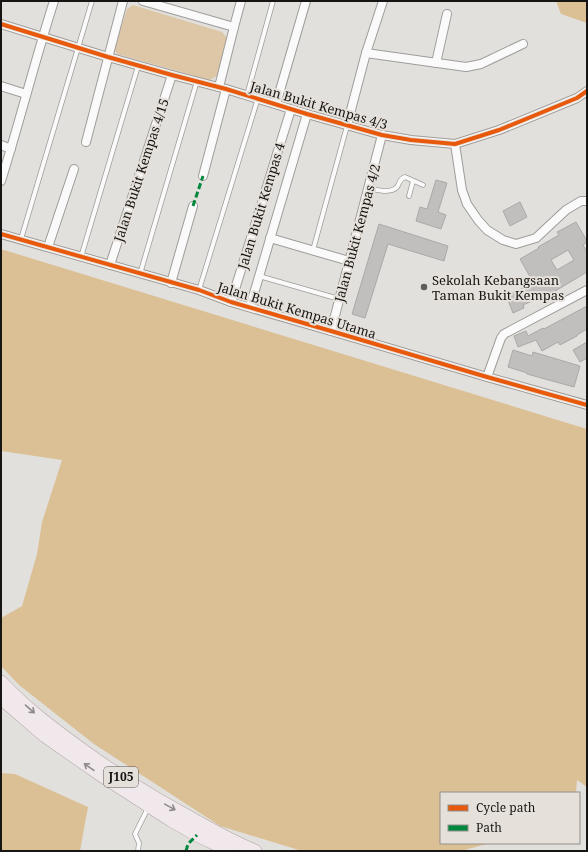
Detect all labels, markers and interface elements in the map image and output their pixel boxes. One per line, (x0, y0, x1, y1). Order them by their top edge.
street label: Jalan Bukit Kempas 4/3 (247, 76, 390, 133)
street label: Jalan Bukit Kempas 4/15 (109, 96, 173, 245)
street label: Jalan Bukit Kempas 4 (233, 140, 289, 272)
street label: Jalan Bukit Kempas 4/2 (330, 162, 384, 305)
place label: Sekolah Kebangsaan Taman Bukit Kempas (432, 271, 564, 304)
street label: Jalan Bukit Kempas Utama (215, 277, 379, 343)
marker: Sekolah Kebangsaan Taman Bukit Kempas (419, 282, 429, 292)
one-way arrow (25, 704, 35, 713)
one-way arrow (84, 763, 95, 771)
road number: J105 (104, 767, 138, 787)
legend (440, 792, 580, 844)
text: Cycle path (476, 799, 536, 816)
one-way arrow (164, 804, 176, 812)
text: Path (476, 819, 502, 836)

